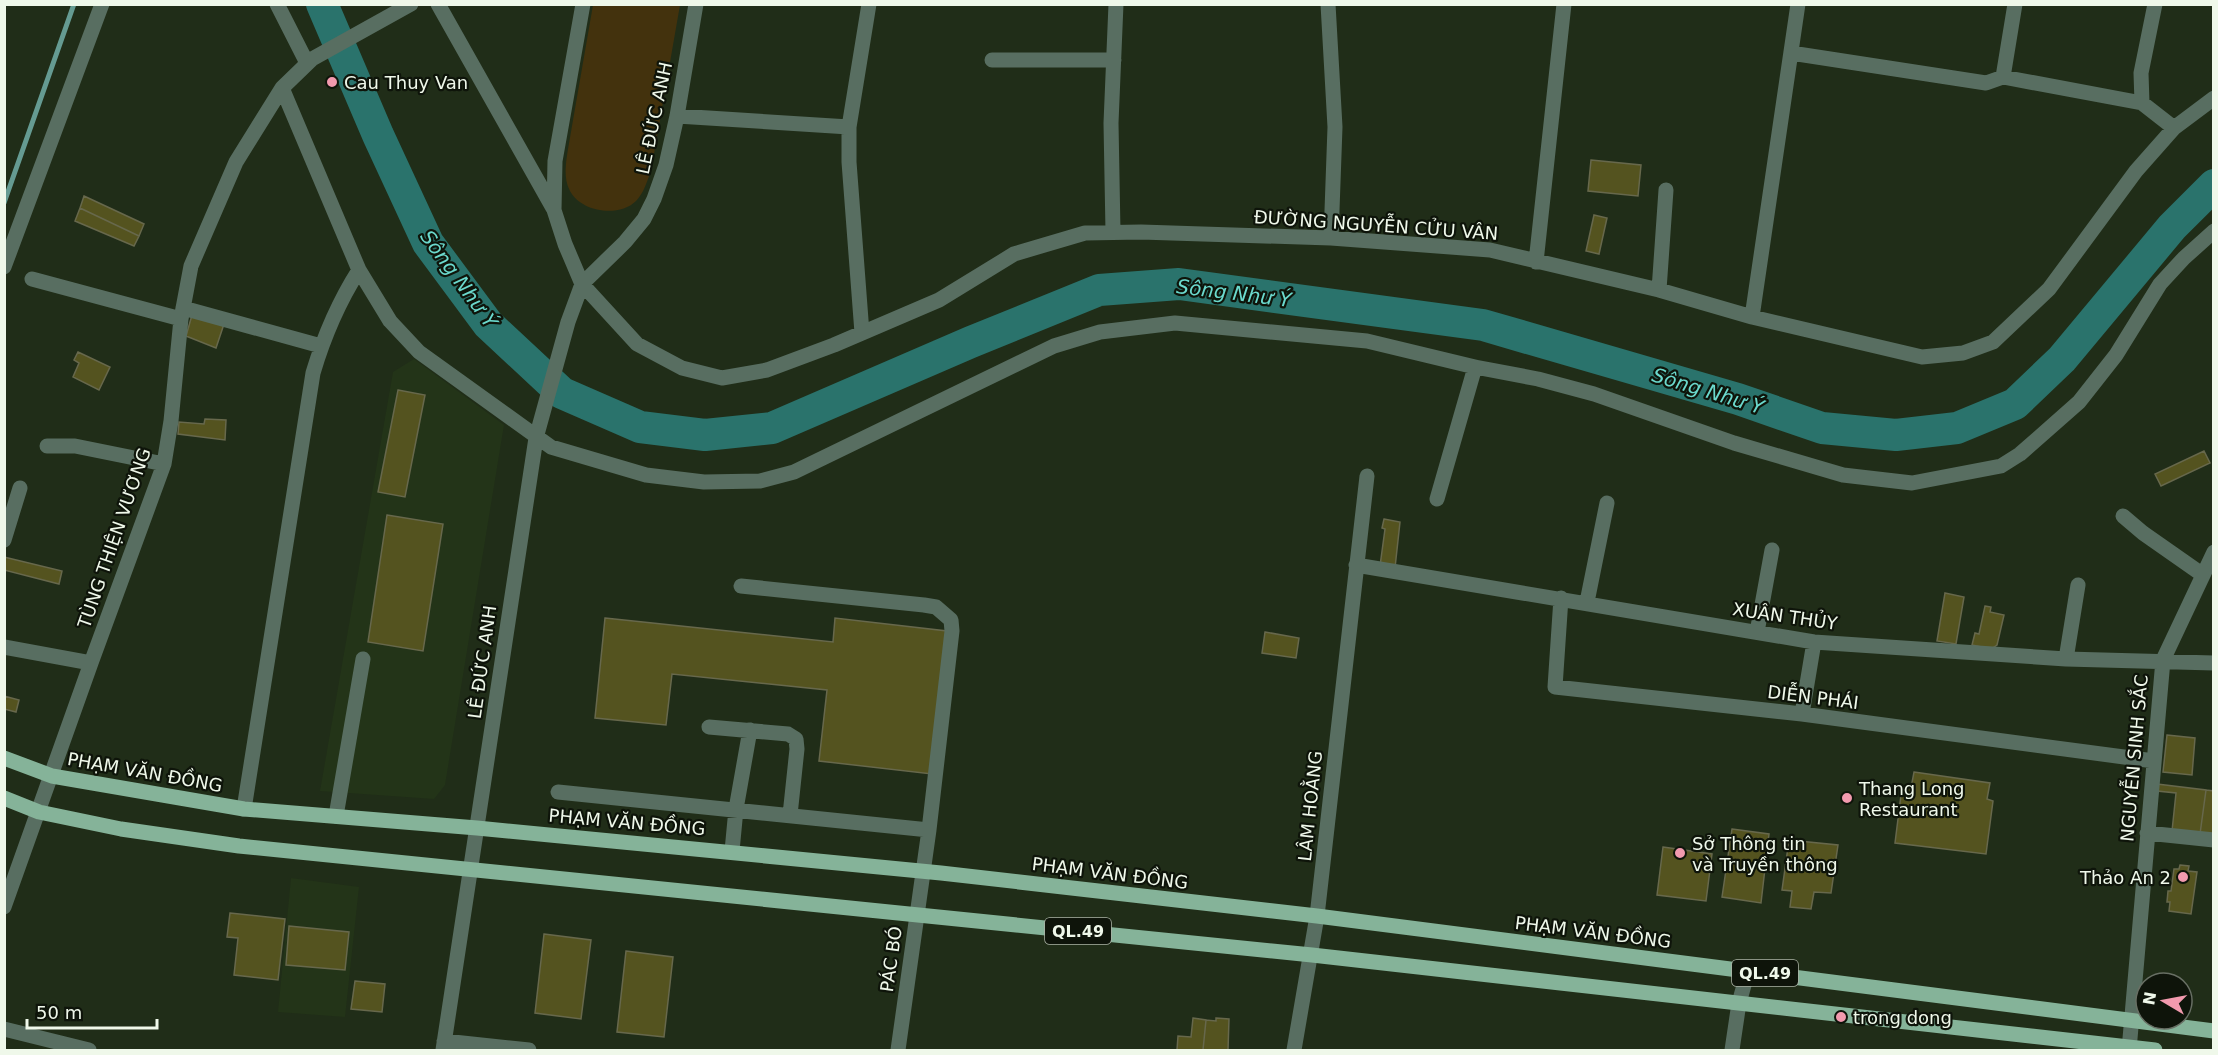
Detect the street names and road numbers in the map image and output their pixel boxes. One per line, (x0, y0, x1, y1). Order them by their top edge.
street label: LÊ ĐỨC ANH (632, 60, 676, 176)
street label: ĐƯỜNG NGUYỄN CỬU VÂN (1253, 204, 1499, 244)
street label: TÙNG THIỆN VƯƠNG (73, 445, 155, 632)
street label: XUÂN THỦY (1731, 597, 1840, 634)
street label: LÊ ĐỨC ANH (464, 604, 500, 720)
street label: NGUYỄN SINH SẮC (2114, 673, 2152, 843)
street label: DIỄN PHÁI (1766, 679, 1860, 713)
street label: PHẠM VĂN ĐỒNG (66, 746, 225, 796)
street label: LÂM HOẰNG (1292, 749, 1326, 863)
street label: PHẠM VĂN ĐỒNG (548, 803, 706, 839)
street label: PHẠM VĂN ĐỒNG (1031, 851, 1190, 893)
street label: PHẠM VĂN ĐỒNG (1514, 910, 1673, 952)
road number: QL.49 (1045, 918, 1111, 944)
street label: PÁC BÓ (876, 925, 906, 993)
road number: QL.49 (1732, 960, 1798, 986)

